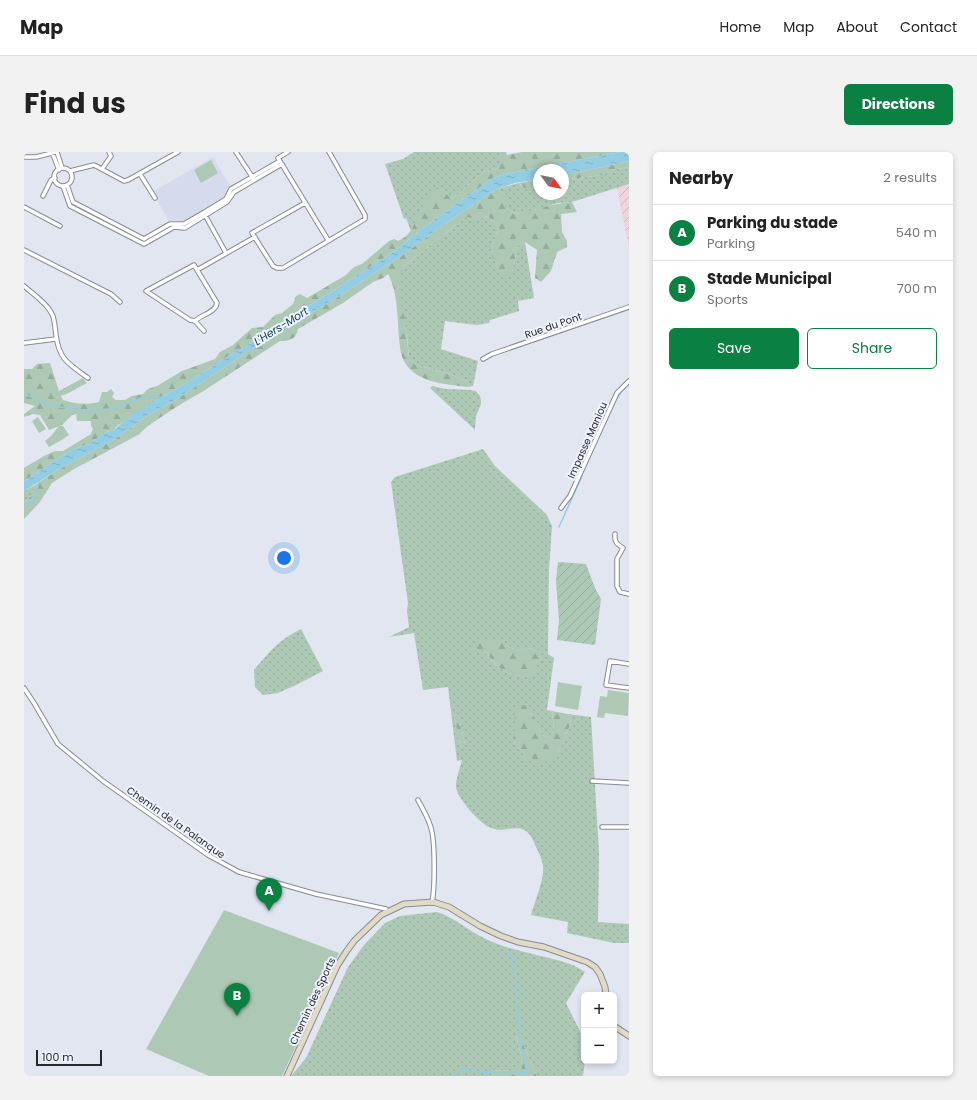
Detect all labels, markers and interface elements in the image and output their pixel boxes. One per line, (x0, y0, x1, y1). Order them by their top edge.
text: Map (20, 14, 63, 41)
text: Home (719, 17, 761, 37)
text: Map (783, 17, 814, 37)
text: About (836, 17, 878, 37)
text: Contact (900, 17, 957, 37)
text: Find us (24, 84, 126, 123)
button: Directions (844, 84, 953, 125)
north arrow (533, 164, 569, 200)
text: Nearby (669, 166, 733, 190)
text: 2 results (883, 168, 937, 187)
text: Parking du stade (707, 212, 838, 233)
text: A (677, 223, 687, 242)
text: 540 m (896, 223, 937, 242)
text: Parking (707, 234, 755, 253)
text: Stade Municipal (707, 268, 832, 289)
text: B (678, 279, 686, 298)
text: 700 m (897, 279, 937, 298)
text: Sports (707, 290, 748, 309)
water label: L'Hers-Mort (251, 302, 312, 349)
street label: Rue du Pont (523, 309, 584, 342)
button: Save (669, 328, 799, 369)
button: Share (807, 328, 937, 369)
street label: Impasse Maniou (564, 399, 611, 481)
your location (274, 548, 294, 568)
street label: Chemin de la Palanque (123, 783, 228, 862)
pin: A (256, 878, 282, 911)
street label: Chemin des Sports (286, 955, 339, 1047)
pin: B (224, 983, 250, 1016)
map controls (581, 992, 617, 1064)
button: + (581, 992, 617, 1028)
button: − (581, 1028, 617, 1064)
scale bar (36, 1048, 102, 1067)
text: 100 m (42, 1049, 74, 1065)

